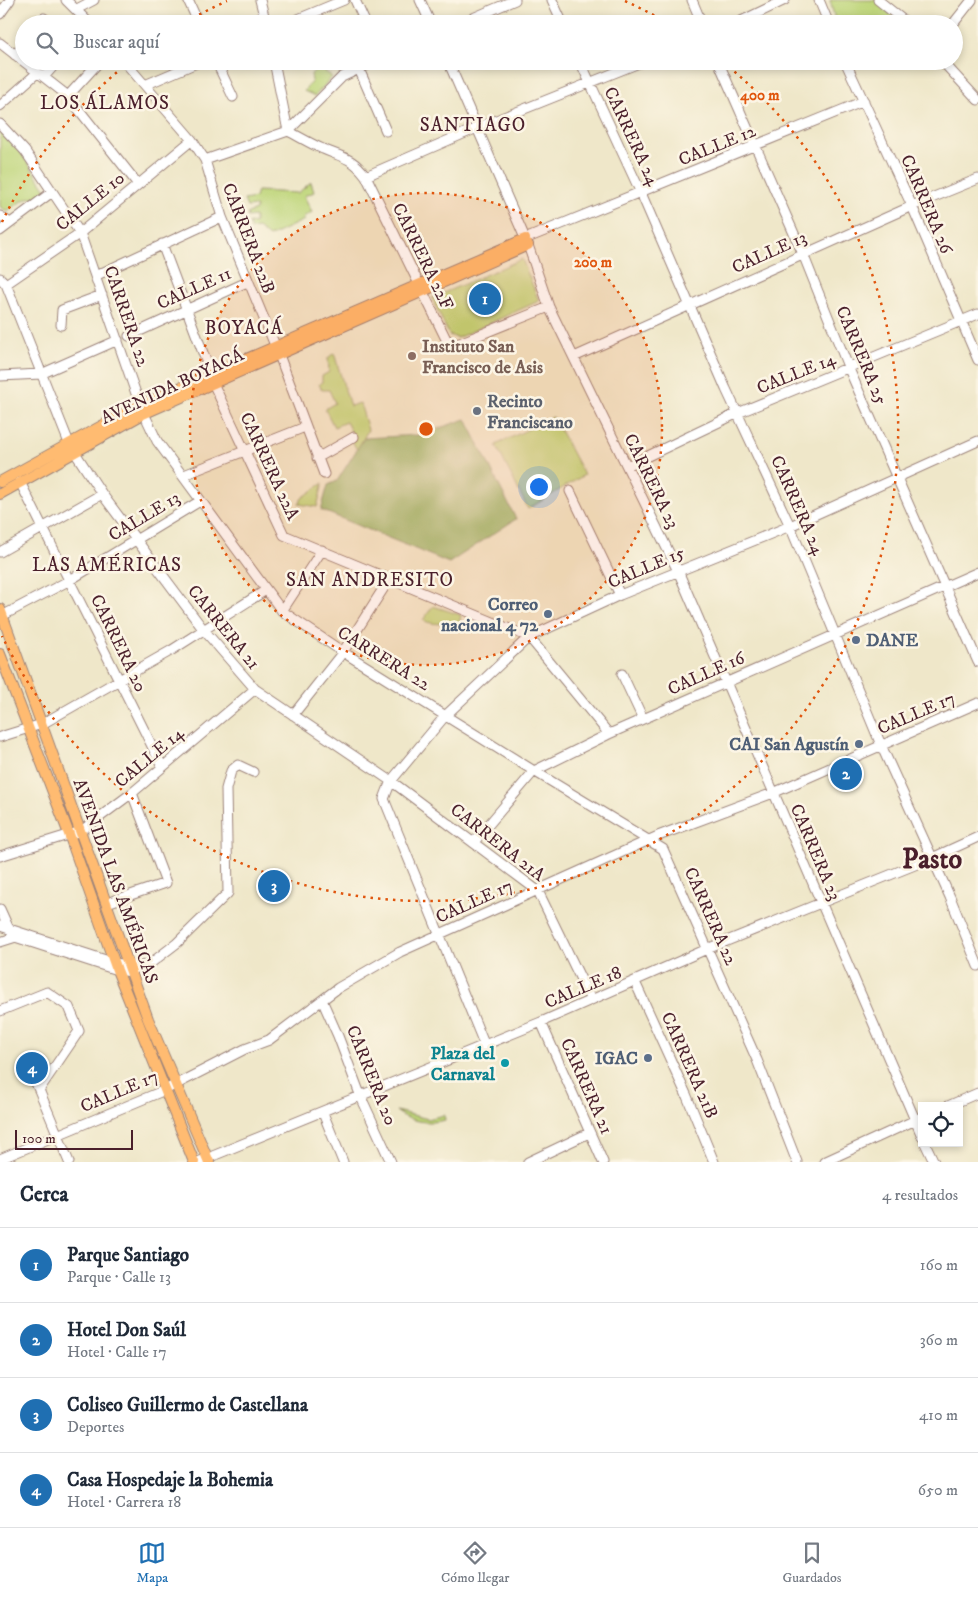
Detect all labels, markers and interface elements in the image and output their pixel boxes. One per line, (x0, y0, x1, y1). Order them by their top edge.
search box (15, 15, 963, 70)
icon: search (33, 29, 61, 57)
text: Buscar aquí (73, 31, 159, 54)
street label: CARRERA 24 (599, 83, 664, 190)
text: 400 m (739, 86, 780, 105)
district label: LOS ÁLAMOS (40, 90, 170, 115)
district label: SANTIAGO (420, 114, 526, 137)
street label: CALLE 12 (676, 120, 759, 171)
street label: CARRERA 26 (895, 151, 957, 258)
street label: CALLE 10 (52, 167, 129, 236)
street label: CARRERA 22B (217, 180, 279, 297)
street label: CARRERA 22F (387, 199, 457, 313)
street label: CALLE 13 (729, 227, 810, 279)
text: 200 m (574, 253, 613, 272)
street label: CARRERA 22 (99, 263, 154, 370)
street label: CALLE 11 (154, 263, 235, 315)
pin: 1 (469, 280, 501, 318)
street label: CARRERA 25 (830, 303, 892, 408)
district label: BOYACÁ (204, 315, 284, 340)
place label: Instituto San Francisco de Asis (422, 336, 543, 379)
street label: AVENIDA BOYACÁ (97, 343, 248, 430)
street label: CALLE 14 (754, 348, 840, 400)
marker: Instituto San Francisco de Asis (406, 350, 418, 362)
place label: Recinto Franciscano (487, 391, 573, 434)
marker: Recinto Franciscano (471, 405, 483, 417)
street label: CARRERA 22A (234, 409, 304, 524)
centre of rings (417, 420, 435, 438)
street label: CARRERA 23 (619, 430, 684, 533)
street label: CARRERA 24 (765, 452, 829, 559)
your location (526, 474, 552, 500)
street label: CALLE 13 (105, 487, 184, 547)
street label: CALLE 15 (605, 542, 688, 594)
district label: LAS AMÉRICAS (32, 553, 182, 577)
district label: SAN ANDRESITO (286, 569, 454, 592)
street label: CARRERA 21 (182, 581, 264, 675)
street label: CARRERA 20 (85, 591, 151, 696)
place label: Correo nacional 4 72 (441, 594, 539, 637)
marker: Correo nacional 4 72 (542, 608, 554, 620)
street label: CARRERA 22 (333, 622, 434, 696)
place label: DANE (866, 630, 918, 652)
marker: DANE (850, 634, 862, 646)
street label: CALLE 16 (665, 647, 749, 701)
street label: CALLE 17 (874, 688, 958, 740)
street label: CALLE 14 (111, 722, 189, 793)
place label: CAI San Agustín (729, 734, 850, 756)
marker: CAI San Agustín (853, 738, 865, 750)
pin: 2 (830, 755, 862, 793)
street label: AVENIDA LAS AMÉRICAS (68, 776, 162, 987)
street label: CARRERA 21A (446, 799, 550, 887)
street label: CARRERA 23 (785, 801, 845, 904)
district label: Pasto (902, 842, 962, 877)
street label: CARRERA 22 (679, 864, 742, 969)
pin: 3 (258, 867, 290, 905)
street label: CALLE 17 (432, 875, 516, 929)
street label: CALLE 18 (542, 962, 625, 1014)
street label: CARRERA 21B (656, 1009, 722, 1122)
street label: CARRERA 20 (341, 1022, 401, 1129)
street label: CARRERA 21 (555, 1035, 617, 1138)
place label: Plaza del Carnaval (430, 1043, 496, 1086)
place label: IGAC (595, 1048, 638, 1070)
pin: 4 (16, 1049, 48, 1087)
marker: IGAC (642, 1052, 654, 1064)
marker: Plaza del Carnaval (499, 1057, 511, 1069)
street label: CALLE 17 (77, 1066, 161, 1118)
map controls (918, 1102, 963, 1147)
button: locate (918, 1102, 963, 1147)
scale bar (15, 1127, 132, 1150)
text: 100 m (22, 1130, 56, 1148)
text: Cerca (20, 1182, 68, 1208)
text: 4 resultados (882, 1185, 958, 1205)
text: Parque Santiago (67, 1244, 189, 1267)
text: 1 (33, 1255, 39, 1275)
text: 160 m (920, 1255, 958, 1275)
text: Parque · Calle 13 (67, 1267, 171, 1287)
text: Hotel Don Saúl (67, 1319, 186, 1342)
text: 2 (32, 1330, 40, 1350)
text: 360 m (920, 1330, 958, 1350)
text: Hotel · Calle 17 (67, 1342, 167, 1362)
text: Coliseo Guillermo de Castellana (67, 1394, 308, 1417)
text: 3 (33, 1405, 39, 1425)
text: 410 m (919, 1405, 958, 1425)
text: Deportes (67, 1417, 124, 1437)
text: Casa Hospedaje la Bohemia (67, 1469, 273, 1492)
text: 4 (31, 1480, 41, 1500)
text: 650 m (918, 1480, 958, 1500)
text: Hotel · Carrera 18 (67, 1492, 181, 1512)
tab: Mapa (136, 1539, 168, 1587)
tab: Cómo llegar (441, 1539, 510, 1587)
tab: Guardados (782, 1539, 842, 1587)

